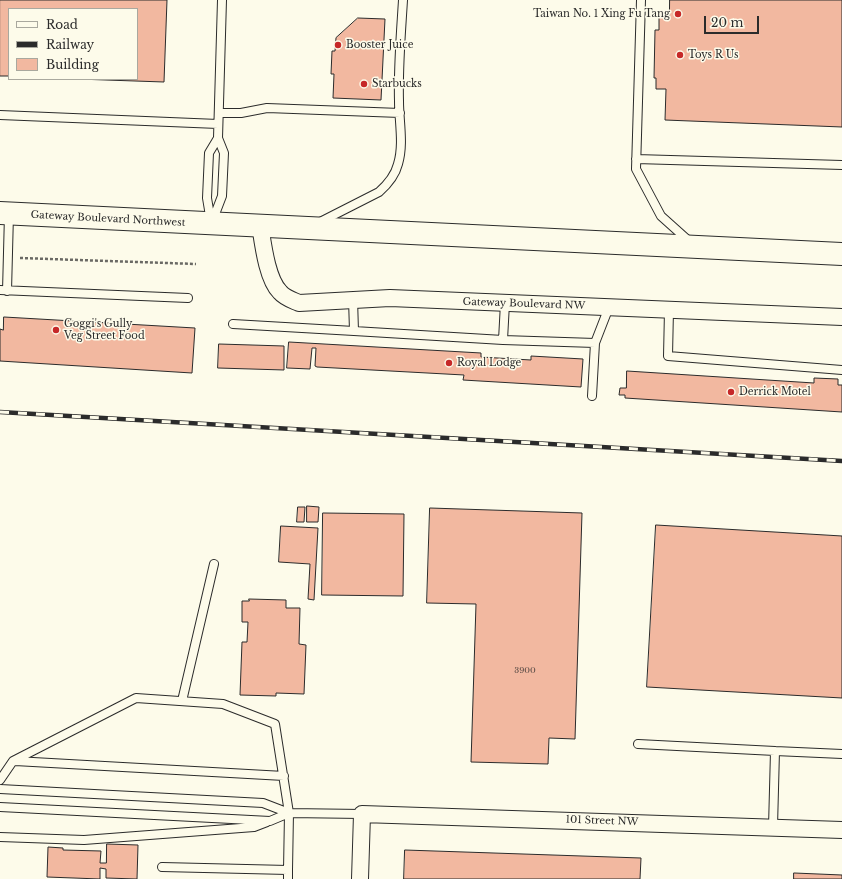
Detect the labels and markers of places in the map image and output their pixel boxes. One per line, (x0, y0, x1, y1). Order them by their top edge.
place label: Taiwan No. 1 Xing Fu Tang (533, 8, 670, 20)
marker: Taiwan No. 1 Xing Fu Tang (673, 9, 683, 19)
place label: Booster Juice (346, 39, 413, 51)
marker: Booster Juice (333, 40, 343, 50)
place label: Toys R Us (688, 49, 738, 61)
marker: Toys R Us (675, 50, 685, 60)
place label: Starbucks (372, 78, 422, 90)
marker: Starbucks (359, 79, 369, 89)
place label: Goggi's Gully Veg Street Food (64, 318, 145, 342)
marker: Goggi's Gully Veg Street Food (51, 325, 61, 335)
place label: Royal Lodge (457, 357, 521, 369)
marker: Royal Lodge (444, 358, 454, 368)
place label: Derrick Motel (739, 386, 811, 398)
marker: Derrick Motel (726, 387, 736, 397)

